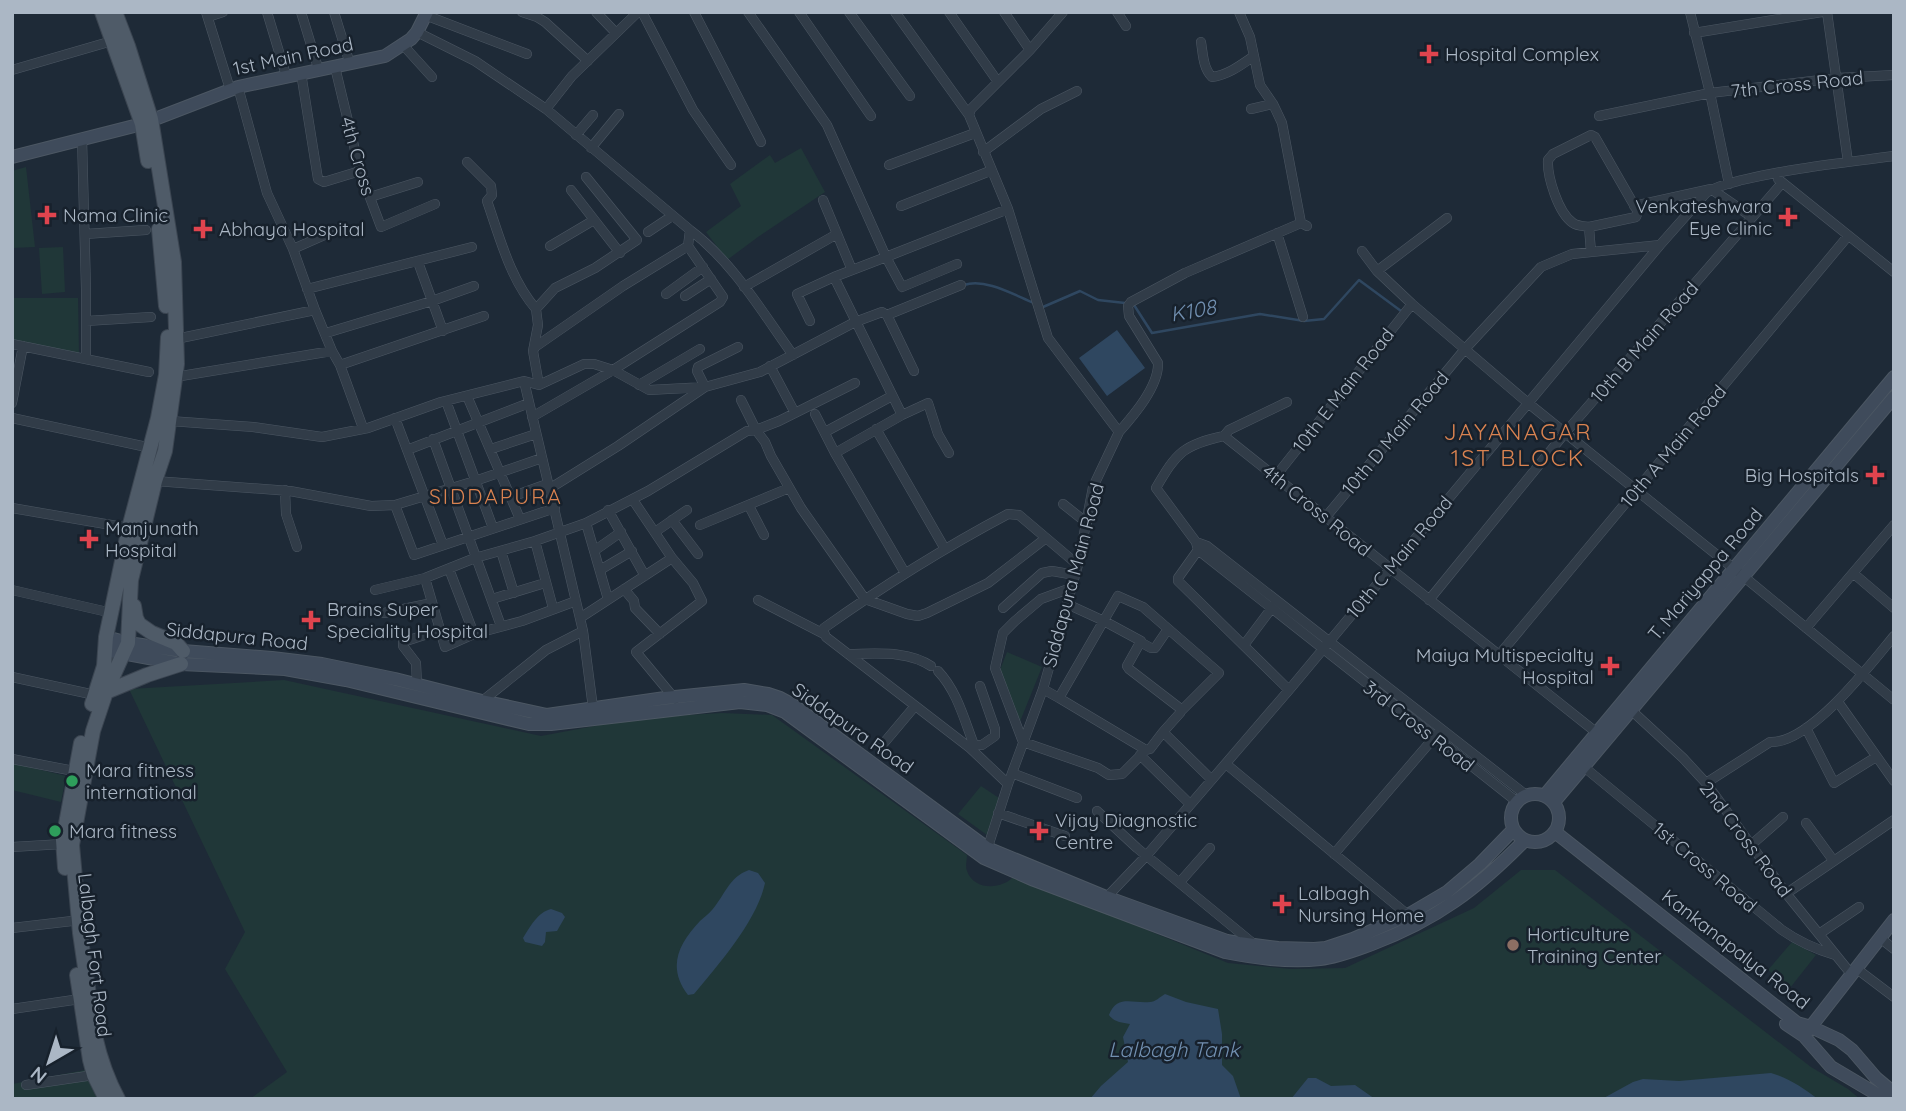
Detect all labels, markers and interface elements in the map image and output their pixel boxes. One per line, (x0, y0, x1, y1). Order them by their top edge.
street label: 1st Main Road (231, 32, 355, 80)
place label: Hospital Complex (1445, 42, 1599, 66)
marker: Hospital Complex (1419, 44, 1439, 64)
street label: 7th Cross Road (1730, 65, 1864, 103)
street label: 4th Cross (335, 114, 381, 198)
place label: Venkateshwara Eye Clinic (1635, 194, 1772, 240)
place label: Nama Clinic (63, 203, 168, 227)
marker: Nama Clinic (37, 205, 57, 225)
marker: Venkateshwara Eye Clinic (1778, 207, 1798, 227)
place label: Abhaya Hospital (219, 217, 365, 241)
marker: Abhaya Hospital (193, 219, 213, 239)
street label: 10th B Main Road (1585, 276, 1703, 408)
water label: K108 (1168, 293, 1219, 327)
street label: 10th E Main Road (1287, 323, 1399, 457)
street label: 10th D Main Road (1336, 366, 1454, 500)
street label: 10th A Main Road (1615, 380, 1731, 512)
district label: JAYANAGAR 1ST BLOCK (1443, 417, 1593, 472)
street label: 4th Cross Road (1258, 459, 1376, 561)
place label: Big Hospitals (1745, 463, 1859, 487)
marker: Big Hospitals (1865, 465, 1885, 485)
street label: Siddapura Main Road (1037, 480, 1109, 670)
district label: SIDDAPURA (429, 483, 563, 509)
street label: 10th C Main Road (1341, 491, 1457, 623)
street label: T. Mariyappa Road (1642, 503, 1768, 645)
place label: Manjunath Hospital (105, 516, 199, 562)
marker: Manjunath Hospital (79, 529, 99, 549)
place label: Brains Super Speciality Hospital (327, 597, 488, 643)
marker: Brains Super Speciality Hospital (301, 610, 321, 630)
street label: Siddapura Road (165, 617, 309, 655)
place label: Maiya Multispecialty Hospital (1416, 643, 1594, 689)
marker: Maiya Multispecialty Hospital (1600, 656, 1620, 676)
street label: 3rd Cross Road (1359, 675, 1479, 777)
street label: Siddapura Road (788, 677, 918, 779)
place label: Mara fitness international (86, 758, 197, 804)
marker: Mara fitness international (64, 773, 80, 789)
street label: 2nd Cross Road (1695, 776, 1797, 902)
place label: Vijay Diagnostic Centre (1055, 808, 1197, 854)
street label: 1st Cross Road (1648, 817, 1762, 917)
place label: Mara fitness (69, 819, 177, 843)
marker: Vijay Diagnostic Centre (1029, 821, 1049, 841)
marker: Mara fitness (47, 823, 63, 839)
street label: Lalbagh Fort Road (73, 872, 117, 1038)
place label: Lalbagh Nursing Home (1298, 881, 1424, 927)
street label: Kankanapalya Road (1657, 884, 1815, 1014)
marker: Lalbagh Nursing Home (1272, 894, 1292, 914)
place label: Horticulture Training Center (1527, 922, 1662, 968)
marker: Horticulture Training Center (1505, 937, 1521, 953)
north arrow (14, 1027, 84, 1097)
water label: Lalbagh Tank (1108, 1036, 1242, 1062)
text: N (25, 1061, 51, 1089)

